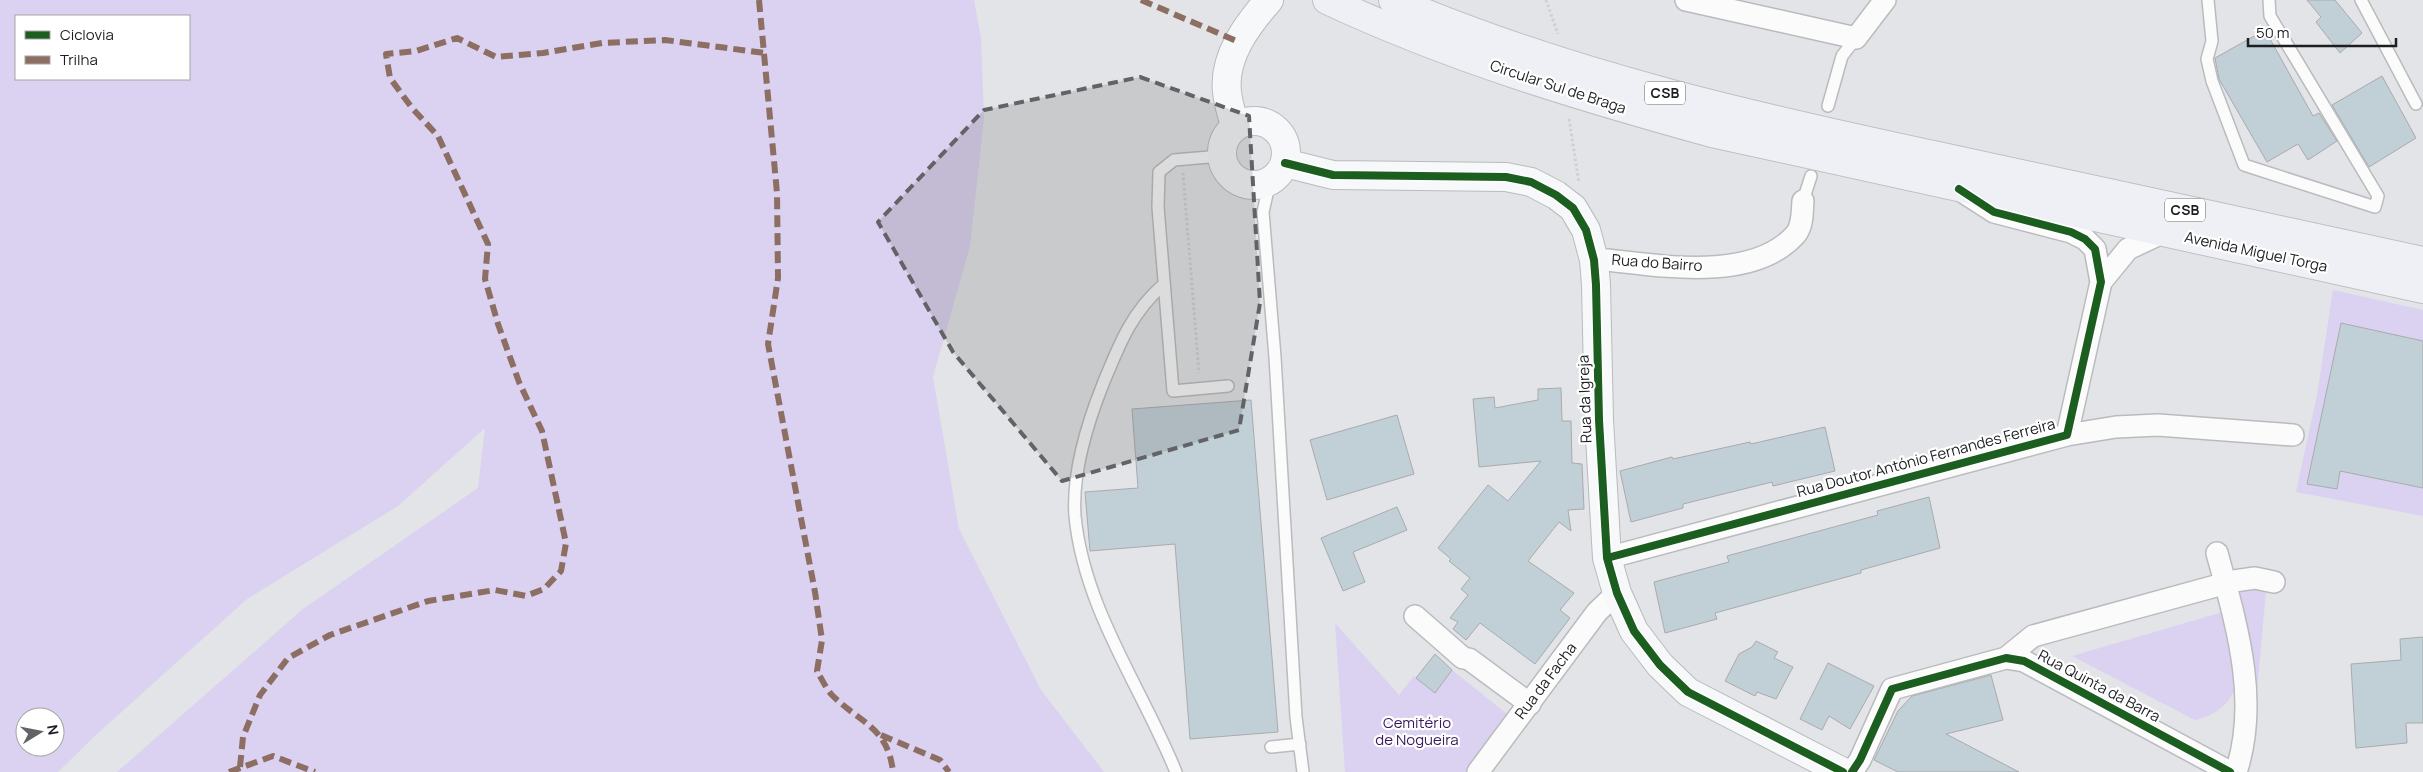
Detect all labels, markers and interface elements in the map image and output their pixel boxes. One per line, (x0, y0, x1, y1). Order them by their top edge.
legend (15, 15, 190, 80)
scale bar (2248, 15, 2396, 47)
text: 50 m (2256, 22, 2290, 43)
text: Ciclovia (60, 24, 114, 45)
text: Trilha (60, 49, 98, 70)
street label: Circular Sul de Braga (1487, 55, 1629, 118)
road number: CSB (1645, 82, 1685, 105)
road number: CSB (2165, 198, 2205, 222)
street label: Avenida Miguel Torga (2183, 226, 2329, 277)
street label: Rua do Bairro (1611, 249, 1703, 276)
street label: Rua da Igreja (1572, 354, 1597, 444)
street label: Rua Doutor António Fernandes Ferreira (1794, 413, 2057, 502)
street label: Rua da Facha (1510, 638, 1581, 723)
street label: Rua Quinta da Barra (2034, 644, 2164, 727)
north arrow (15, 707, 65, 757)
park label: Cemitério de Nogueira (1375, 712, 1459, 750)
text: N (43, 723, 64, 736)

